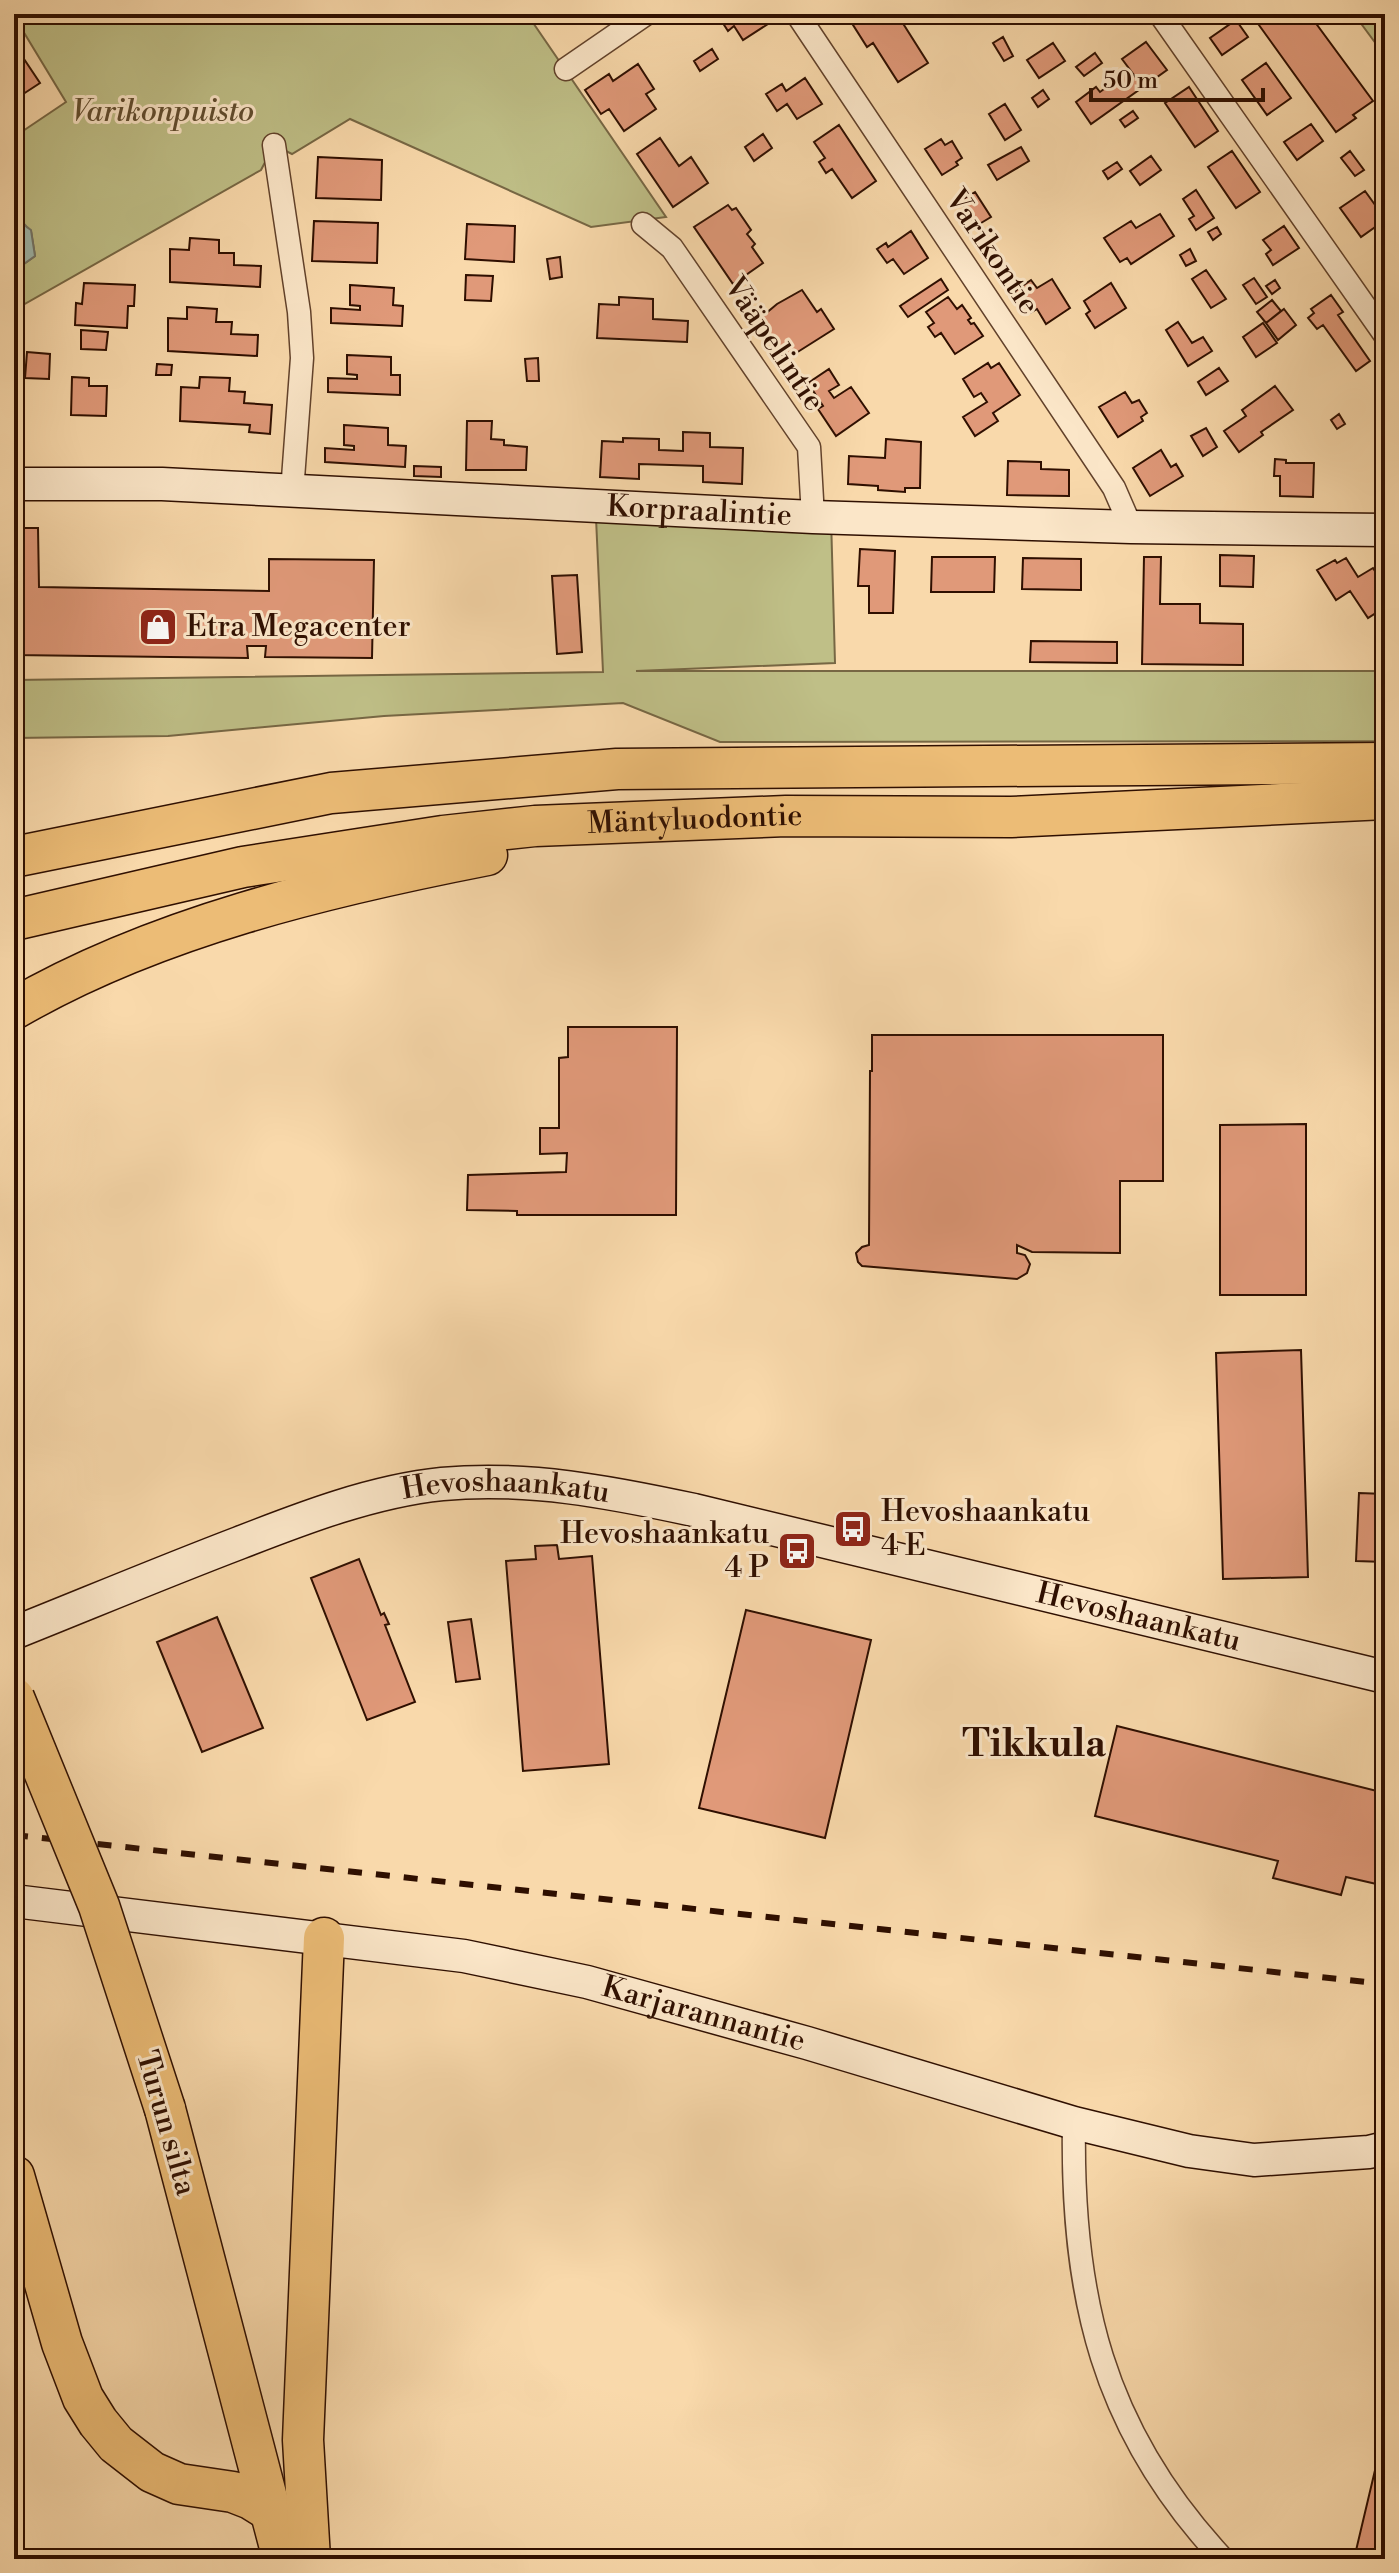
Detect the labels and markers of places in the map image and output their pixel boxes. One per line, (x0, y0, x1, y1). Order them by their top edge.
shop icon: Etra Megacenter (137, 606, 179, 648)
place label: Etra Megacenter (186, 608, 411, 646)
place label: Hevoshaankatu 4 E (881, 1493, 1090, 1565)
bus stop icon: Hevoshaankatu 4 E (832, 1508, 874, 1550)
place label: Hevoshaankatu 4 P (560, 1515, 769, 1587)
bus stop icon: Hevoshaankatu 4 P (776, 1530, 818, 1572)

